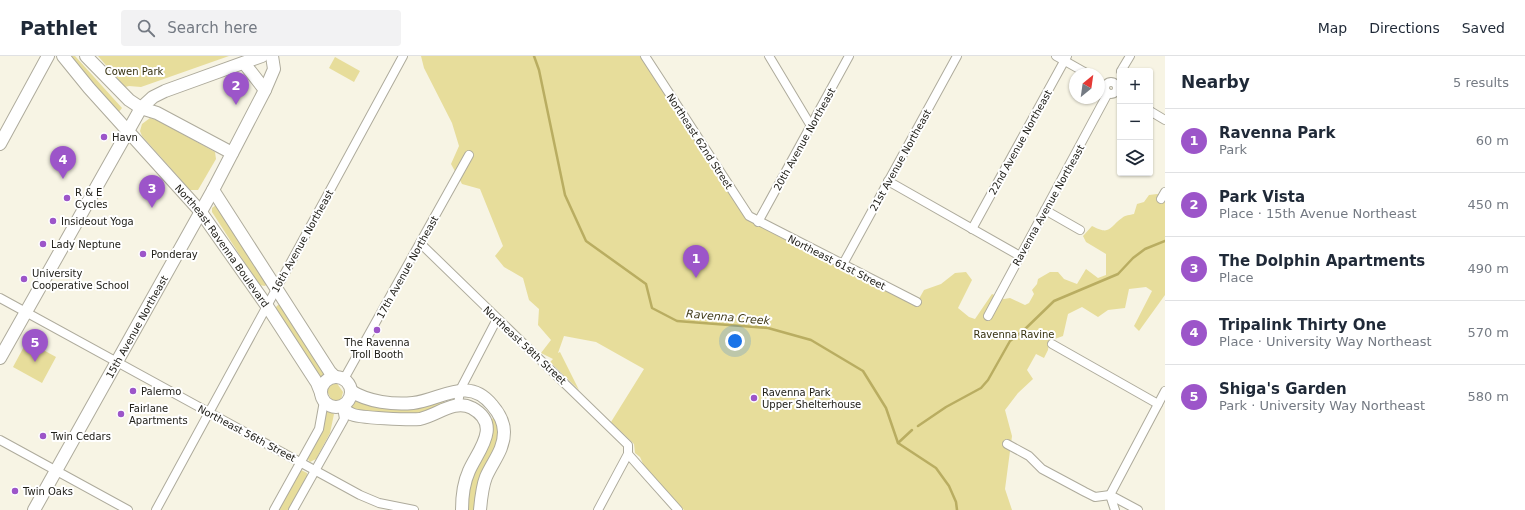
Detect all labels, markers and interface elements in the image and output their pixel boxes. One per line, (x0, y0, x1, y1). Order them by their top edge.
search box (121, 10, 401, 46)
text: Pathlet (20, 17, 97, 39)
icon: search (135, 17, 157, 39)
text: Search here (167, 19, 257, 37)
text: Map (1318, 20, 1347, 36)
text: Directions (1369, 20, 1440, 36)
text: Saved (1462, 20, 1505, 36)
park label: Cowen Park (105, 66, 163, 77)
north arrow (1069, 68, 1105, 104)
map controls (1117, 68, 1153, 176)
button: + (1117, 68, 1153, 104)
pin: 2 (223, 72, 249, 105)
text: Nearby (1181, 72, 1250, 92)
text: 5 results (1453, 75, 1509, 90)
street label: 20th Avenue Northeast (772, 86, 837, 193)
street label: 22nd Avenue Northeast (987, 88, 1054, 197)
street label: Northeast 62nd Street (665, 92, 735, 191)
button: − (1117, 104, 1153, 140)
street label: 21st Avenue Northeast (868, 107, 933, 213)
text: Ravenna Park (1219, 124, 1335, 142)
marker: Havn (99, 132, 109, 142)
place label: Havn (112, 132, 138, 143)
text: 1 (1189, 133, 1199, 148)
text: 60 m (1476, 133, 1509, 148)
button: layers (1117, 140, 1153, 176)
text: Park (1219, 142, 1247, 157)
street label: Ravenna Avenue Northeast (1011, 143, 1086, 268)
pin: 4 (50, 146, 76, 179)
pin: 3 (139, 175, 165, 208)
street label: Northeast Ravenna Boulevard (173, 182, 271, 309)
place label: R & E Cycles (75, 187, 108, 210)
street label: 16th Avenue Northeast (270, 188, 335, 295)
text: Park Vista (1219, 188, 1305, 206)
marker: R & E Cycles (62, 193, 72, 203)
text: 2 (1189, 197, 1199, 212)
text: 450 m (1467, 197, 1509, 212)
text: Place · 15th Avenue Northeast (1219, 206, 1417, 221)
street label: 17th Avenue Northeast (375, 214, 440, 321)
marker: Insideout Yoga (48, 216, 58, 226)
place label: Insideout Yoga (61, 216, 134, 227)
street label: Northeast 61st Street (786, 233, 887, 292)
marker: Lady Neptune (38, 239, 48, 249)
place label: Lady Neptune (51, 239, 121, 250)
pin: 1 (683, 245, 709, 278)
marker: Ponderay (138, 249, 148, 259)
place label: Ponderay (151, 249, 198, 260)
text: The Dolphin Apartments (1219, 252, 1425, 270)
text: 3 (1189, 261, 1199, 276)
text: 490 m (1467, 261, 1509, 276)
place label: University Cooperative School (32, 268, 129, 291)
text: Place (1219, 270, 1254, 285)
marker: University Cooperative School (19, 274, 29, 284)
street label: 15th Avenue Northeast (104, 274, 170, 380)
street label: Northeast 58th Street (481, 304, 568, 387)
water label: Ravenna Creek (686, 307, 771, 328)
text: Tripalink Thirty One (1219, 316, 1386, 334)
marker: The Ravenna Troll Booth (372, 325, 382, 335)
text: 4 (1189, 325, 1199, 340)
text: 570 m (1467, 325, 1509, 340)
pin: 5 (22, 329, 48, 362)
park label: Ravenna Ravine (974, 329, 1054, 340)
your location (725, 331, 745, 351)
text: Place · University Way Northeast (1219, 334, 1432, 349)
place label: The Ravenna Troll Booth (343, 337, 410, 360)
text: Shiga's Garden (1219, 380, 1347, 398)
marker: Palermo (128, 386, 138, 396)
place label: Palermo (141, 386, 181, 397)
place label: Ravenna Park Upper Shelterhouse (762, 387, 861, 410)
text: 5 (1189, 389, 1199, 404)
text: 580 m (1467, 389, 1509, 404)
marker: Ravenna Park Upper Shelterhouse (749, 393, 759, 403)
text: Park · University Way Northeast (1219, 398, 1425, 413)
place label: Fairlane Apartments (129, 403, 188, 426)
street label: Northeast 56th Street (196, 403, 298, 464)
marker: Fairlane Apartments (116, 409, 126, 419)
marker: Twin Cedars (38, 431, 48, 441)
place label: Twin Cedars (50, 431, 111, 442)
marker: Twin Oaks (10, 486, 20, 496)
place label: Twin Oaks (22, 486, 73, 497)

